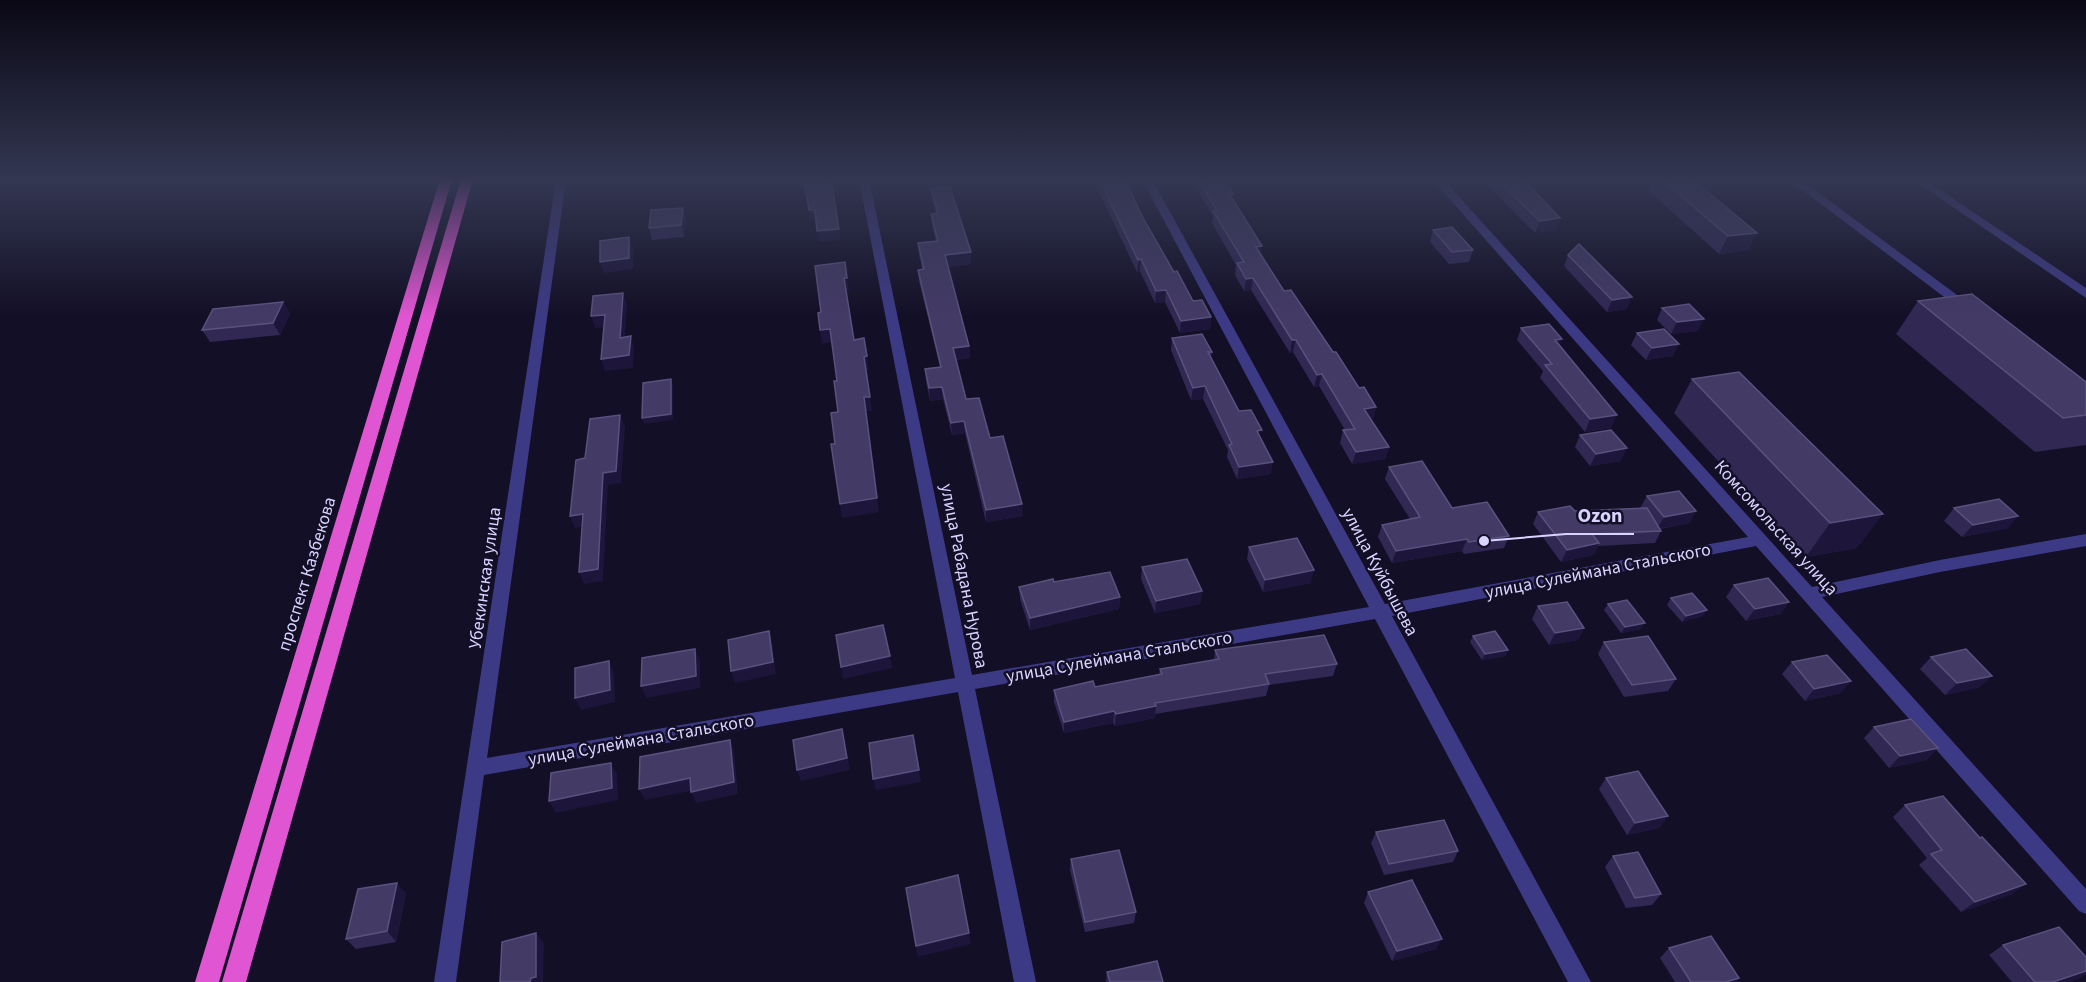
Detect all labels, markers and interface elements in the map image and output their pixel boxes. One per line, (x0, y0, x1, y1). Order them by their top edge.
street label: Комсомольская улица (1708, 455, 1844, 601)
street label: улица Рабадана Нурова (934, 482, 994, 670)
street label: проспект Казбекова (272, 494, 342, 654)
callout: Ozon (1566, 496, 1634, 534)
text: Ozon (1578, 502, 1622, 530)
street label: улица Куйбышева (1336, 503, 1424, 641)
street label: Убекинская улица (463, 505, 507, 651)
street label: улица Сулеймана Стальского (1483, 537, 1713, 605)
street label: улица Сулеймана Стальского (1004, 625, 1234, 689)
street label: улица Сулеймана Стальского (526, 708, 756, 772)

